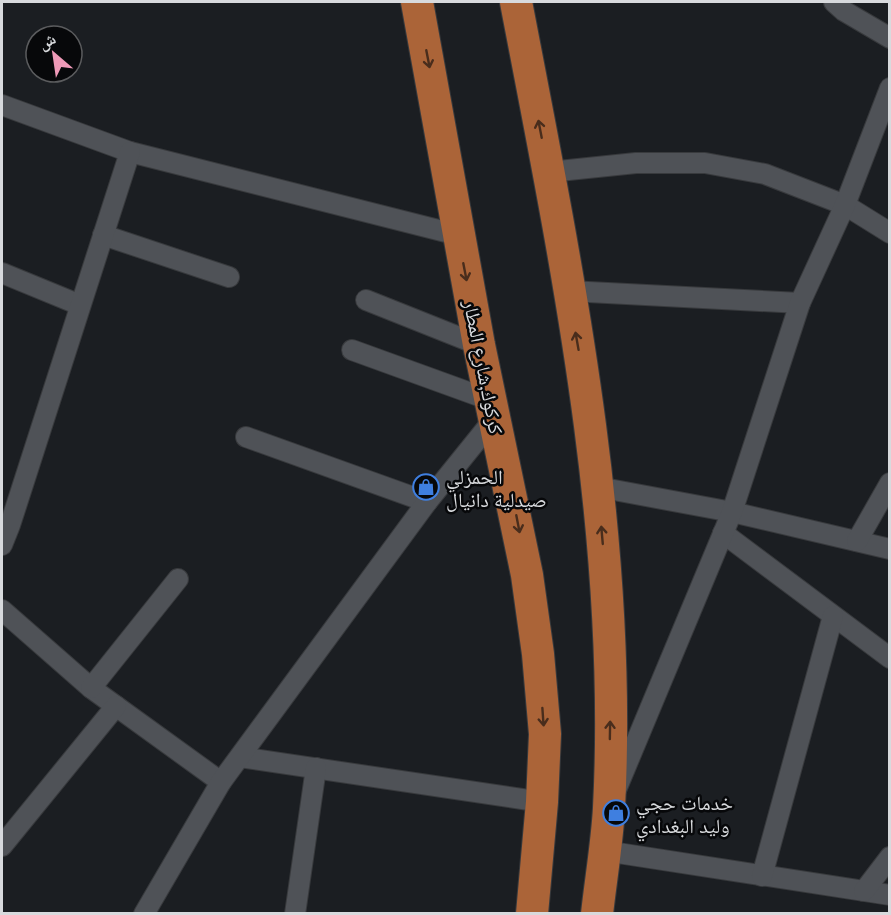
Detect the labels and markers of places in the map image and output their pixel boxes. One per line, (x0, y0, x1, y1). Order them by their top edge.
place label: الحمزلي صيدلية دانيال (446, 464, 547, 512)
shop icon: الحمزلي صيدلية دانيال (411, 472, 441, 502)
place label: خدمات حجي وليد البغدادي (636, 790, 733, 842)
shop icon: خدمات حجي وليد البغدادي (601, 798, 631, 828)

